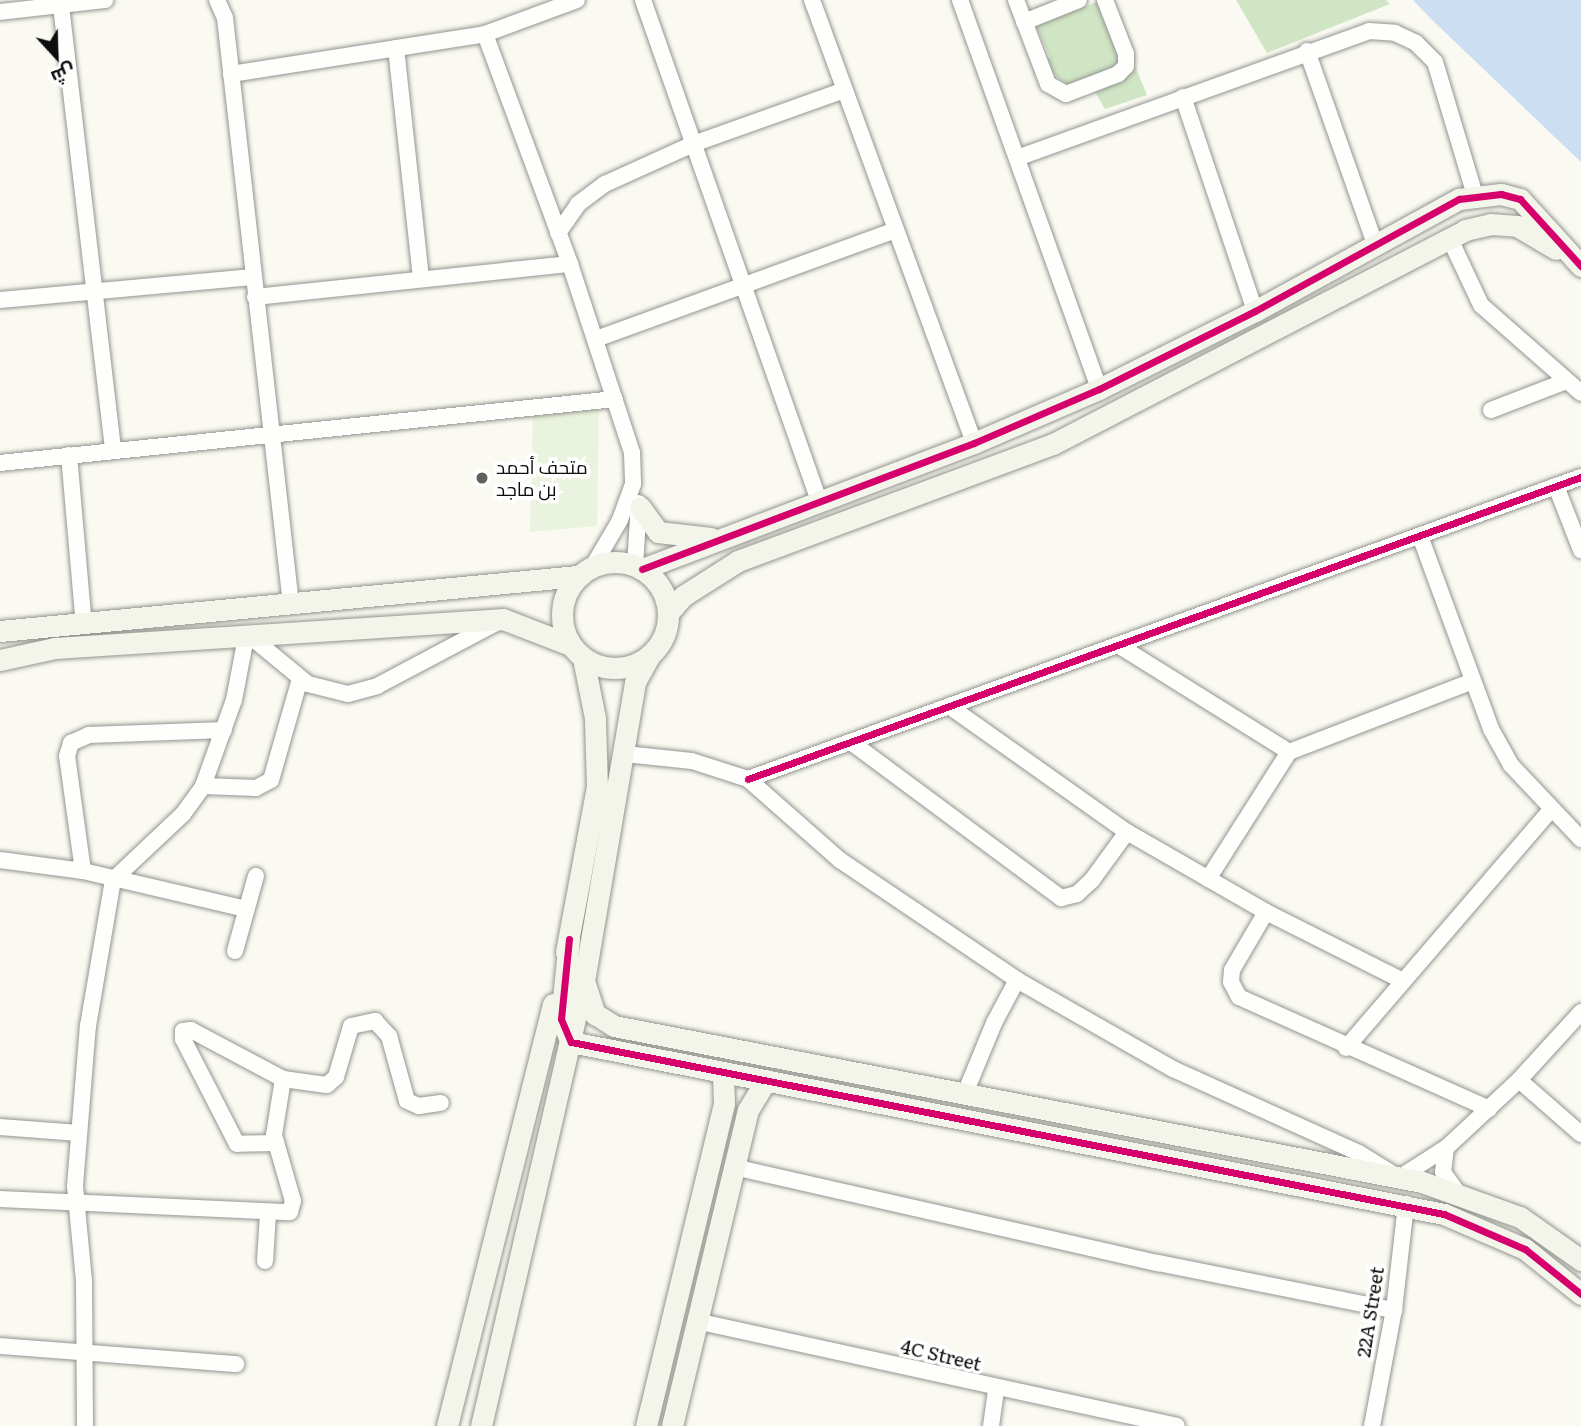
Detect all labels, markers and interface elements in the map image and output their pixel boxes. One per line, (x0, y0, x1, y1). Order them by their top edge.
north arrow (21, 21, 91, 91)
text: ش (47, 58, 80, 93)
place label: متحف أحمد بن ماجد (496, 456, 588, 500)
marker: متحف أحمد بن ماجد (474, 470, 490, 486)
street label: 22A Street (1352, 1265, 1388, 1359)
street label: 4C Street (899, 1335, 983, 1375)

